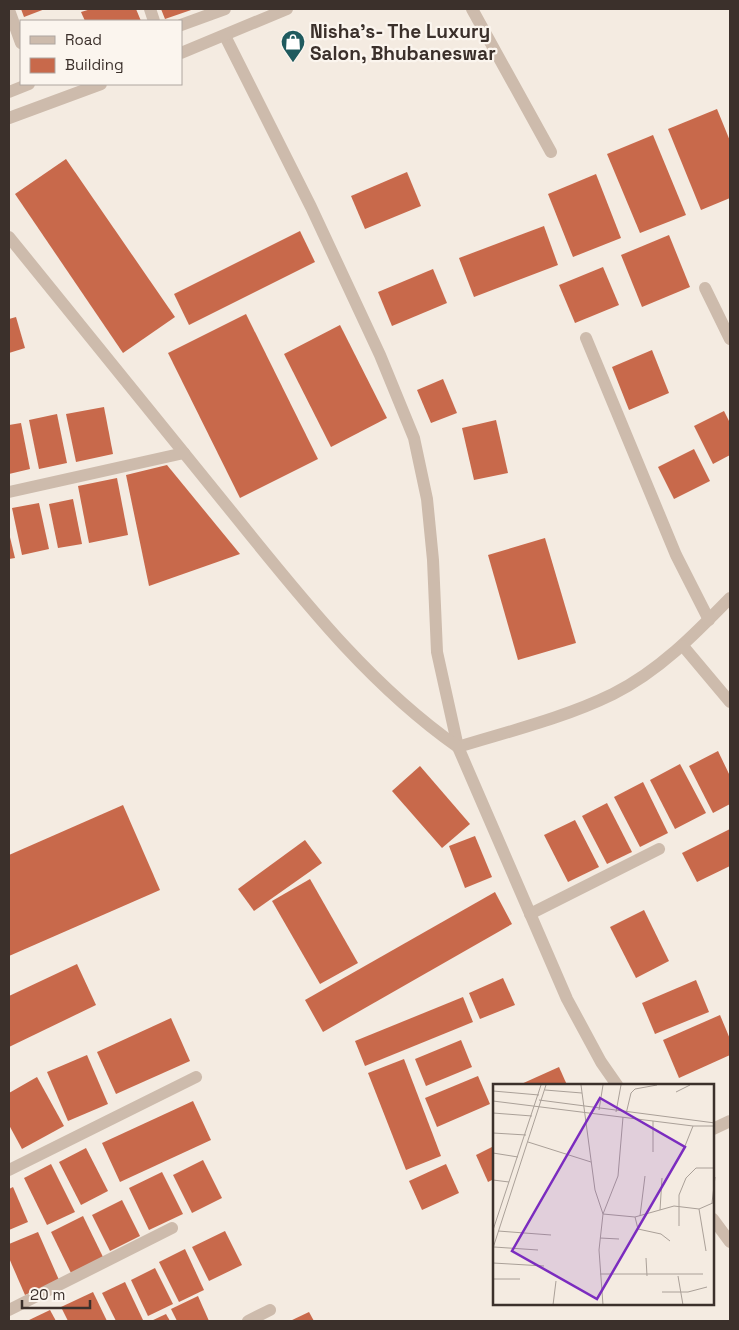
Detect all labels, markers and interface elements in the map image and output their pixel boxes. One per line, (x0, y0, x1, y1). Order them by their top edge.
place label: Nisha's- The Luxury Salon, Bhubaneswar (310, 19, 496, 66)
legend (20, 20, 182, 85)
shop icon: Nisha's- The Luxury Salon, Bhubaneswar (280, 29, 306, 63)
text: Road (65, 30, 102, 49)
text: Building (65, 55, 124, 74)
inset map (493, 1084, 714, 1305)
scale bar (22, 1278, 90, 1310)
text: 20 m (30, 1285, 65, 1304)

